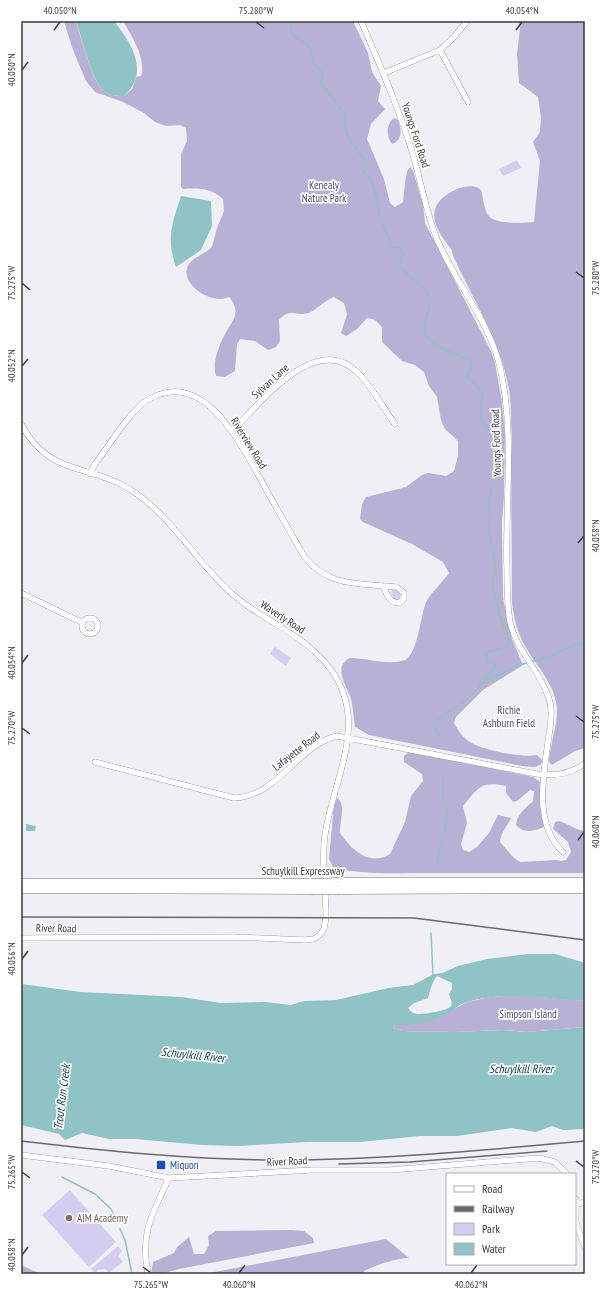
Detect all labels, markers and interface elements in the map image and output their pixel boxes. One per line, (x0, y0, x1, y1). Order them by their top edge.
text: 40.050°N (43, 4, 77, 17)
text: 75.280°W (239, 4, 273, 17)
text: 40.054°N (505, 4, 539, 17)
text: 40.050°N (5, 53, 18, 87)
street label: Youngs Ford Road (399, 101, 433, 170)
park label: Kenealy Nature Park (302, 178, 347, 205)
text: 75.280°W (589, 261, 602, 295)
text: 75.275°W (5, 266, 18, 300)
text: 40.052°N (5, 349, 18, 383)
street label: Sylvan Lane (248, 360, 292, 401)
street label: Youngs Ford Road (488, 409, 504, 477)
street label: Riverview Road (228, 415, 270, 471)
text: 40.058°N (589, 519, 602, 553)
street label: Waverly Road (258, 597, 308, 637)
text: 40.054°N (5, 646, 18, 680)
park label: Richie Ashburn Field (483, 703, 535, 730)
text: 75.275°W (589, 705, 602, 739)
text: 75.270°W (5, 711, 18, 745)
street label: Lafayette Road (269, 728, 323, 774)
text: 40.060°N (589, 815, 602, 849)
street label: Schuylkill Expressway (261, 864, 345, 878)
street label: River Road (36, 921, 77, 935)
text: 40.056°N (5, 942, 18, 976)
park label: Simpson Island (499, 1007, 557, 1021)
water label: Schuylkill River (161, 1044, 227, 1065)
water label: Schuylkill River (489, 1061, 555, 1076)
water label: Trout Run Creek (50, 1062, 73, 1130)
text: 75.270°W (589, 1150, 602, 1184)
street label: River Road (266, 1153, 308, 1169)
text: 75.265°W (5, 1155, 18, 1189)
place label: Miquon (170, 1158, 199, 1172)
marker: Miquon (155, 1159, 167, 1171)
legend (446, 1173, 576, 1265)
text: Road (482, 1181, 502, 1196)
text: Railway (482, 1201, 515, 1216)
place label: AIM Academy (77, 1211, 129, 1225)
marker: AIM Academy (64, 1213, 74, 1223)
text: Park (482, 1221, 500, 1236)
text: 40.058°N (5, 1238, 18, 1272)
text: Water (482, 1241, 507, 1256)
text: 75.265°W (134, 1278, 168, 1291)
text: 40.060°N (222, 1278, 256, 1291)
text: 40.062°N (454, 1278, 488, 1291)

